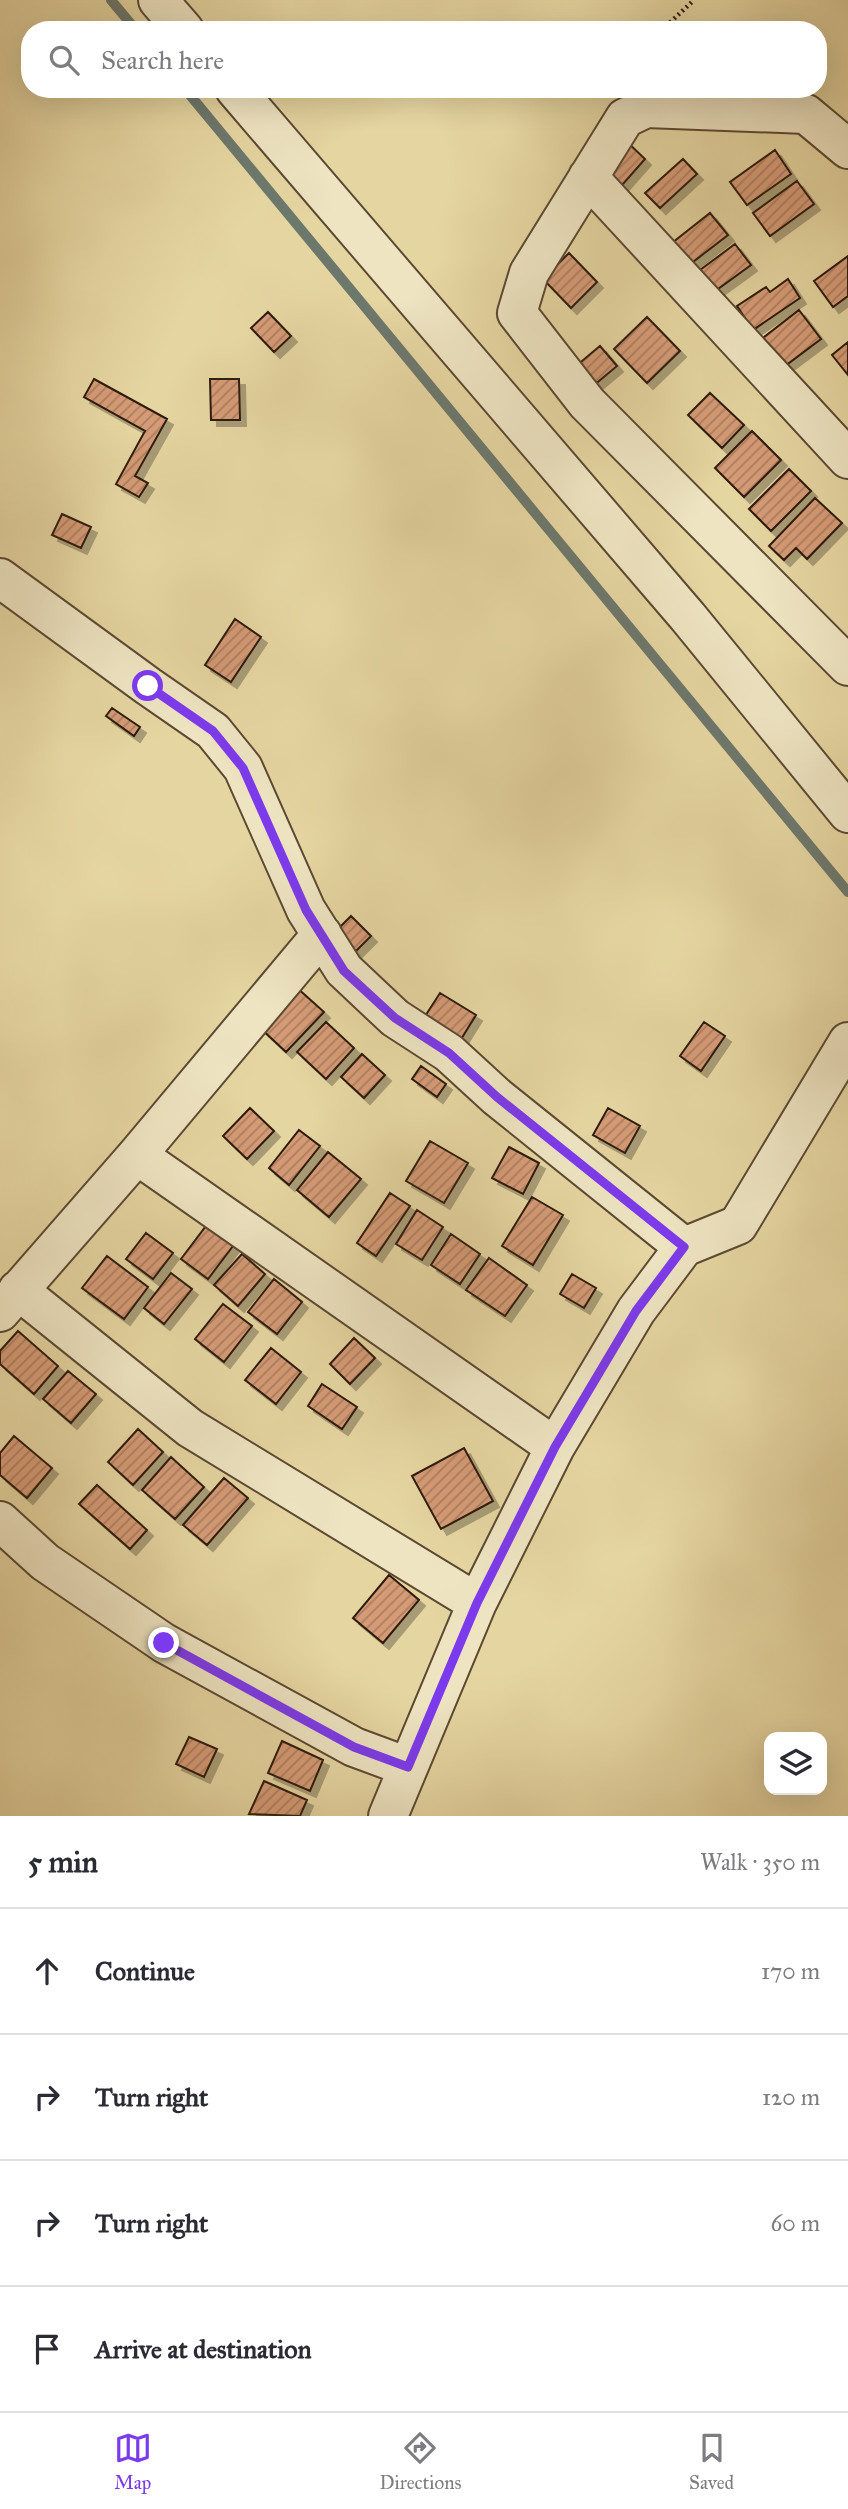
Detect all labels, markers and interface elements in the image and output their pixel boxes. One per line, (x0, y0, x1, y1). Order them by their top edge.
search box (21, 21, 827, 98)
icon: search (45, 41, 83, 79)
text: Search here (101, 44, 224, 76)
route start (132, 670, 163, 701)
route end (148, 1627, 179, 1658)
map controls (764, 1732, 827, 1795)
button: layers (764, 1732, 827, 1795)
text: 5 min (28, 1844, 98, 1880)
text: Walk · 350 m (700, 1848, 820, 1876)
icon: ahead (28, 1952, 66, 1990)
text: Continue (95, 1955, 195, 1987)
text: 170 m (761, 1957, 820, 1985)
icon: right (28, 2078, 66, 2116)
text: Turn right (95, 2081, 208, 2113)
text: 120 m (762, 2083, 820, 2111)
icon: right (28, 2204, 66, 2242)
text: Turn right (95, 2207, 208, 2239)
text: 60 m (771, 2209, 820, 2237)
icon: arrive (28, 2330, 66, 2368)
text: Arrive at destination (95, 2333, 312, 2365)
tab: Map (114, 2429, 152, 2494)
tab: Directions (379, 2429, 461, 2494)
tab: Saved (689, 2429, 734, 2494)

